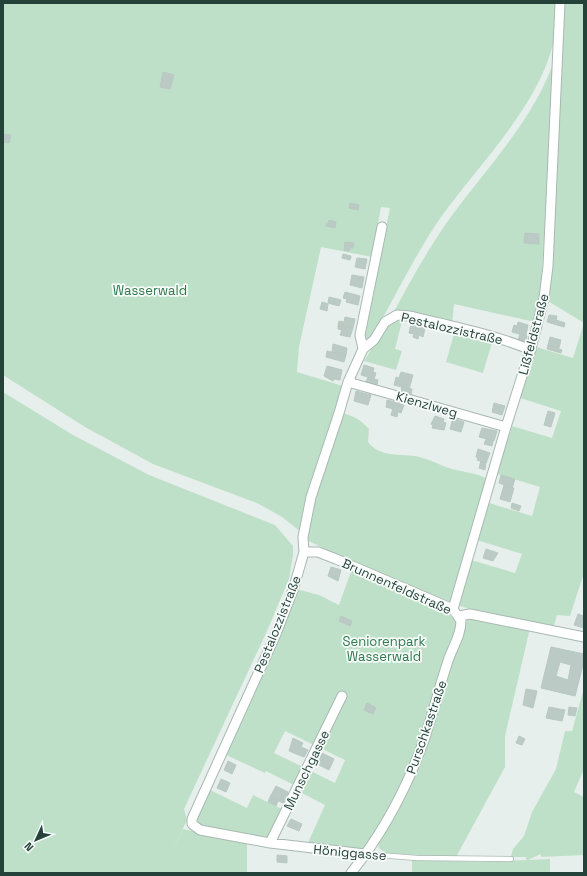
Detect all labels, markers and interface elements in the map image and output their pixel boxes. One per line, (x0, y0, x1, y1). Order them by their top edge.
park label: Wasserwald (113, 282, 187, 299)
street label: Lißfeldstraße (514, 292, 553, 377)
street label: Pestalozzistraße (399, 309, 504, 348)
street label: Kienzlweg (394, 388, 460, 421)
street label: Brunnenfeldstraße (339, 555, 454, 618)
street label: Pestalozzistraße (250, 573, 305, 676)
park label: Seniorenpark Wasserwald (343, 633, 425, 665)
street label: Purschkastraße (402, 678, 450, 776)
street label: Munschgasse (280, 727, 333, 813)
north arrow (16, 820, 56, 860)
text: N (21, 839, 36, 854)
street label: Höniggasse (313, 841, 387, 864)

